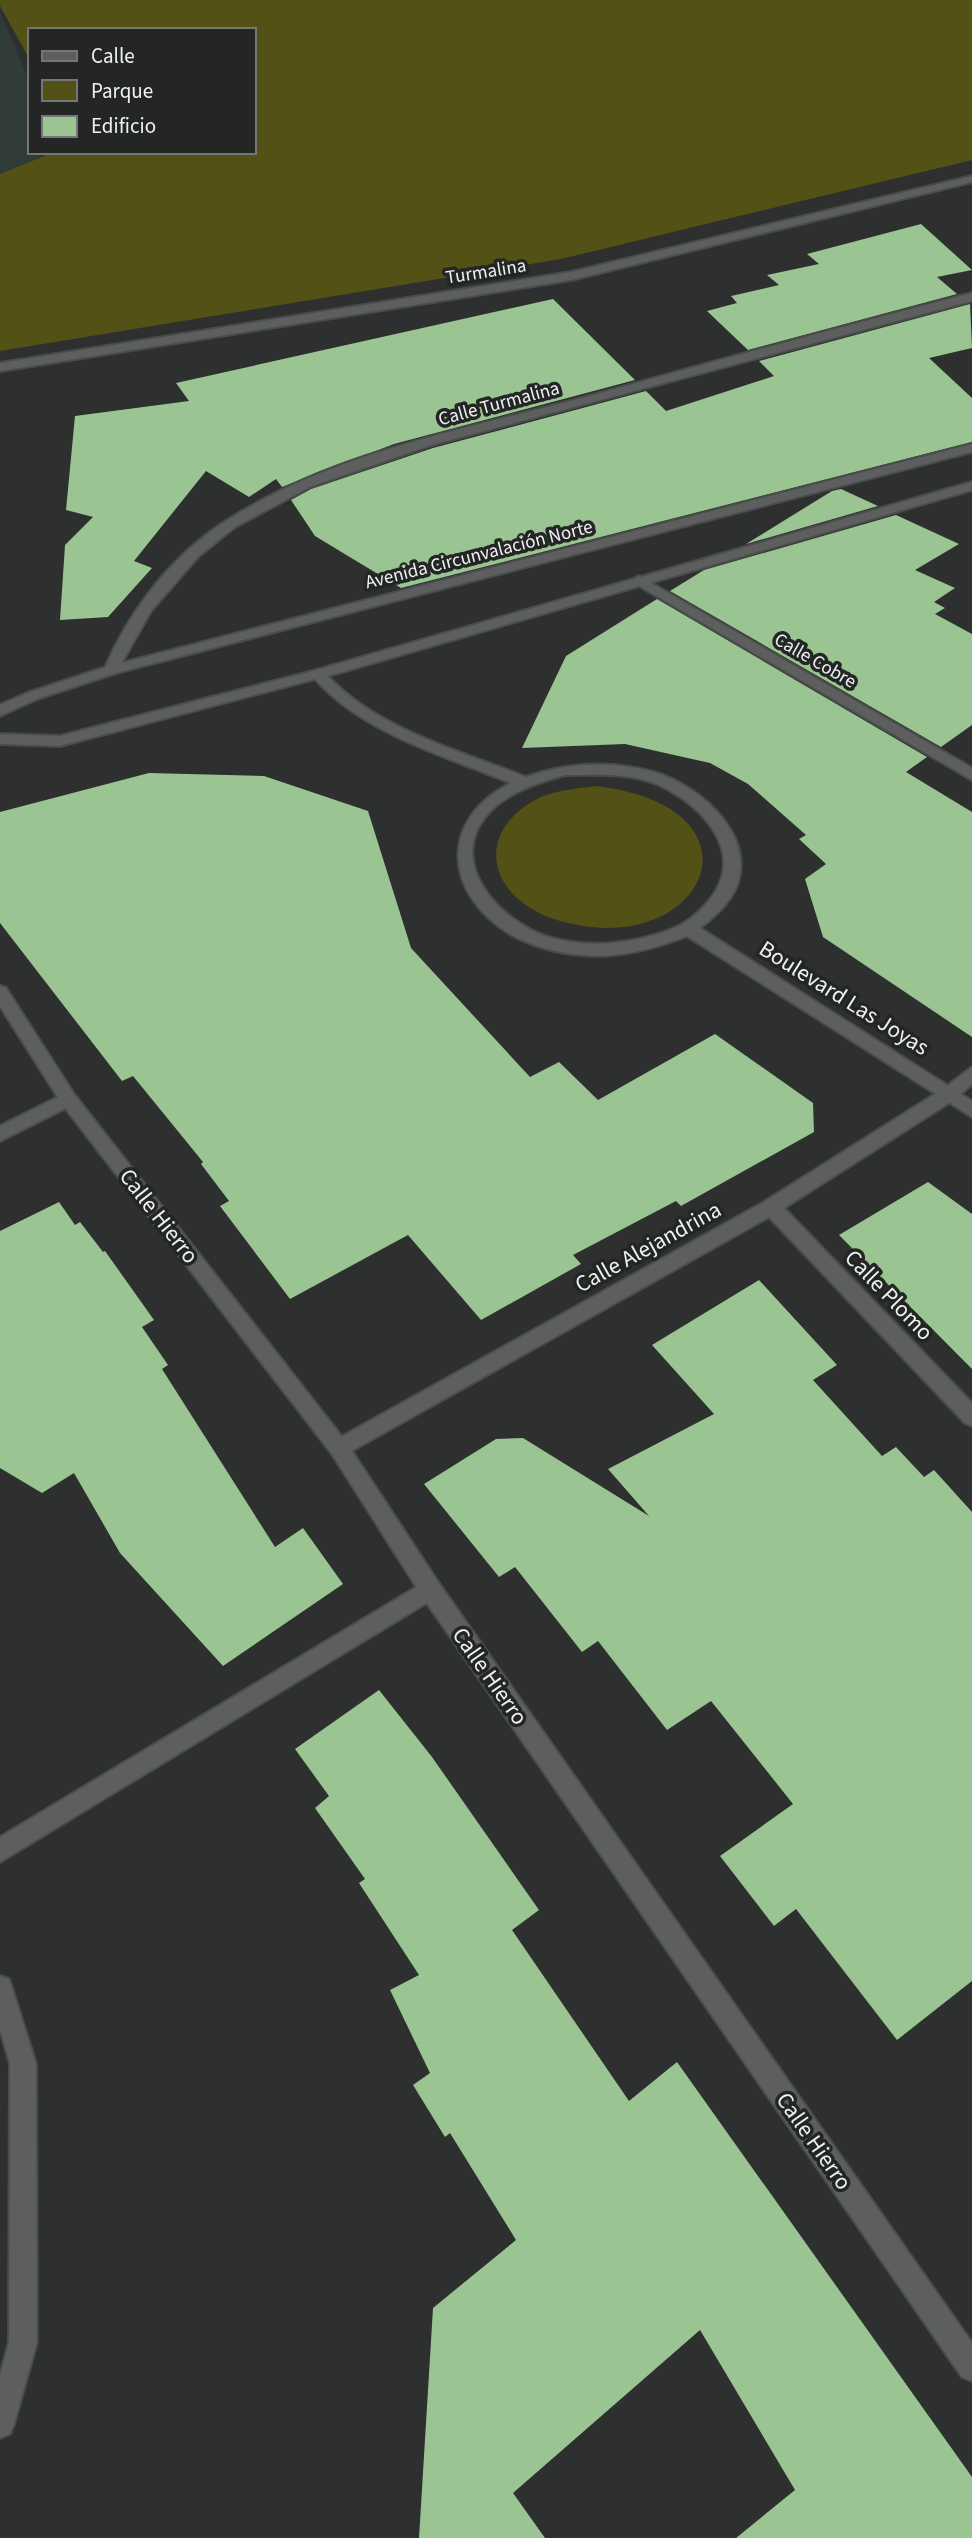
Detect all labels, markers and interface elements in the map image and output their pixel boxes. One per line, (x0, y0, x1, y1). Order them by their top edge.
legend (28, 28, 256, 154)
text: Calle (91, 41, 135, 71)
text: Parque (91, 76, 153, 106)
text: Edificio (91, 111, 156, 141)
street label: Turmalina (444, 252, 528, 292)
street label: Calle Turmalina (435, 375, 563, 433)
street label: Avenida Circunvalación Norte (362, 514, 596, 596)
street label: Calle Cobre (769, 627, 861, 695)
street label: Boulevard Las Joyas (753, 932, 935, 1064)
street label: Calle Hierro (111, 1161, 207, 1271)
street label: Calle Alejandrina (569, 1193, 727, 1301)
street label: Calle Plomo (837, 1242, 941, 1348)
street label: Calle Hierro (444, 1620, 536, 1732)
street label: Calle Hierro (768, 2085, 860, 2197)

